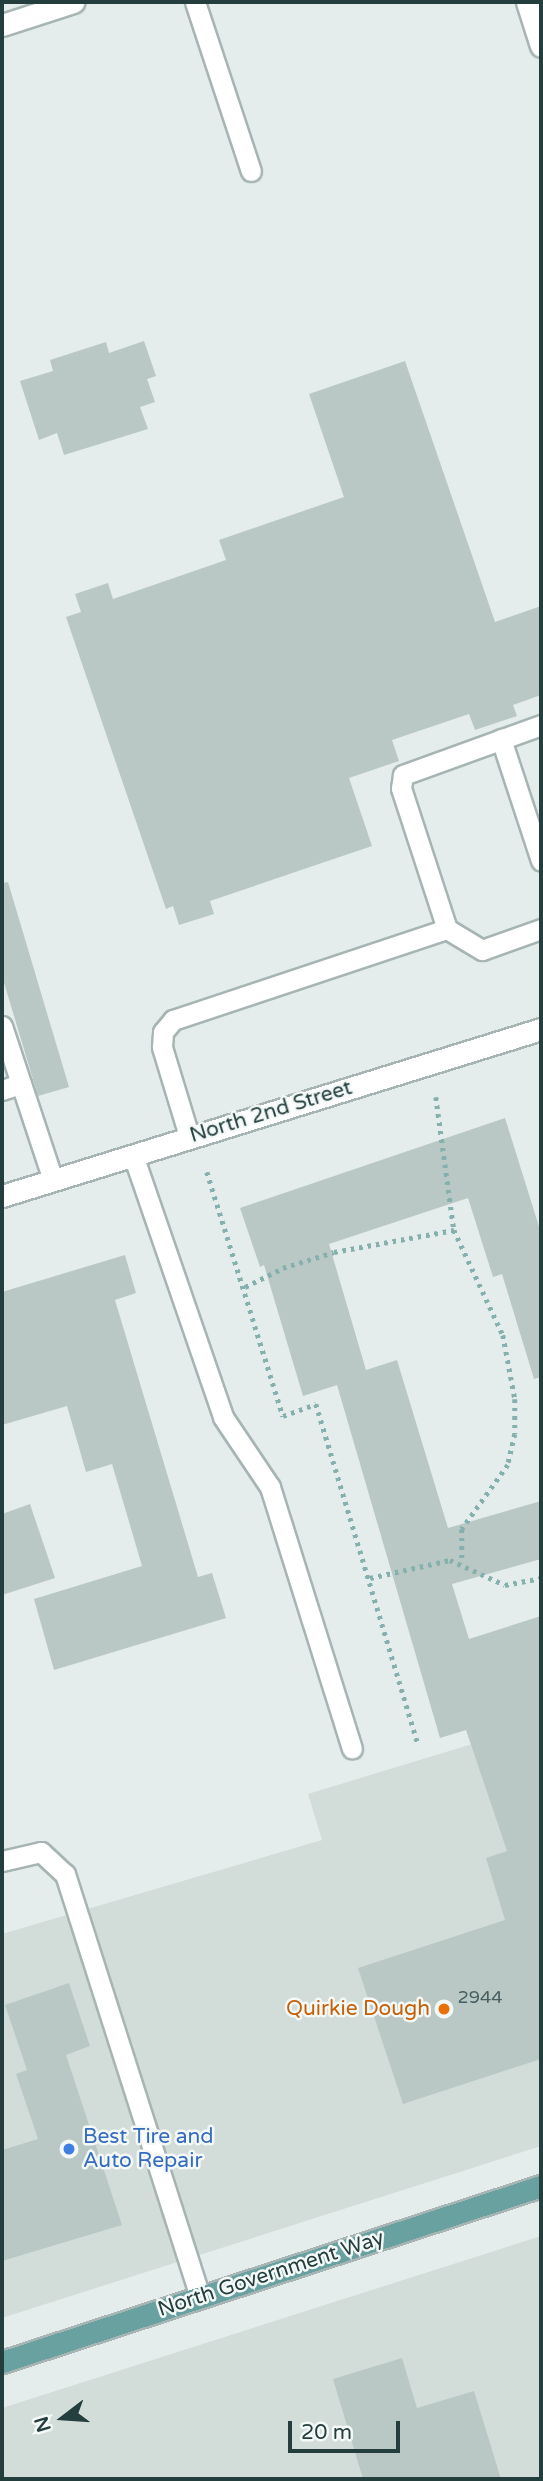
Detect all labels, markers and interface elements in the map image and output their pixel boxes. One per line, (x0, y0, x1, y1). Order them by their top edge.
street label: North 2nd Street (187, 1075, 355, 1149)
house number: 2944 (457, 1986, 503, 2008)
place label: Quirkie Dough (286, 1996, 430, 2022)
marker: Quirkie Dough (436, 2001, 452, 2017)
place label: Best Tire and Auto Repair (83, 2124, 214, 2174)
marker: Best Tire and Auto Repair (61, 2141, 77, 2157)
street label: North Government Way (155, 2226, 387, 2322)
north arrow (28, 2383, 98, 2453)
scale bar (291, 2408, 403, 2452)
text: N (30, 2414, 56, 2435)
text: 20 m (301, 2420, 352, 2445)

